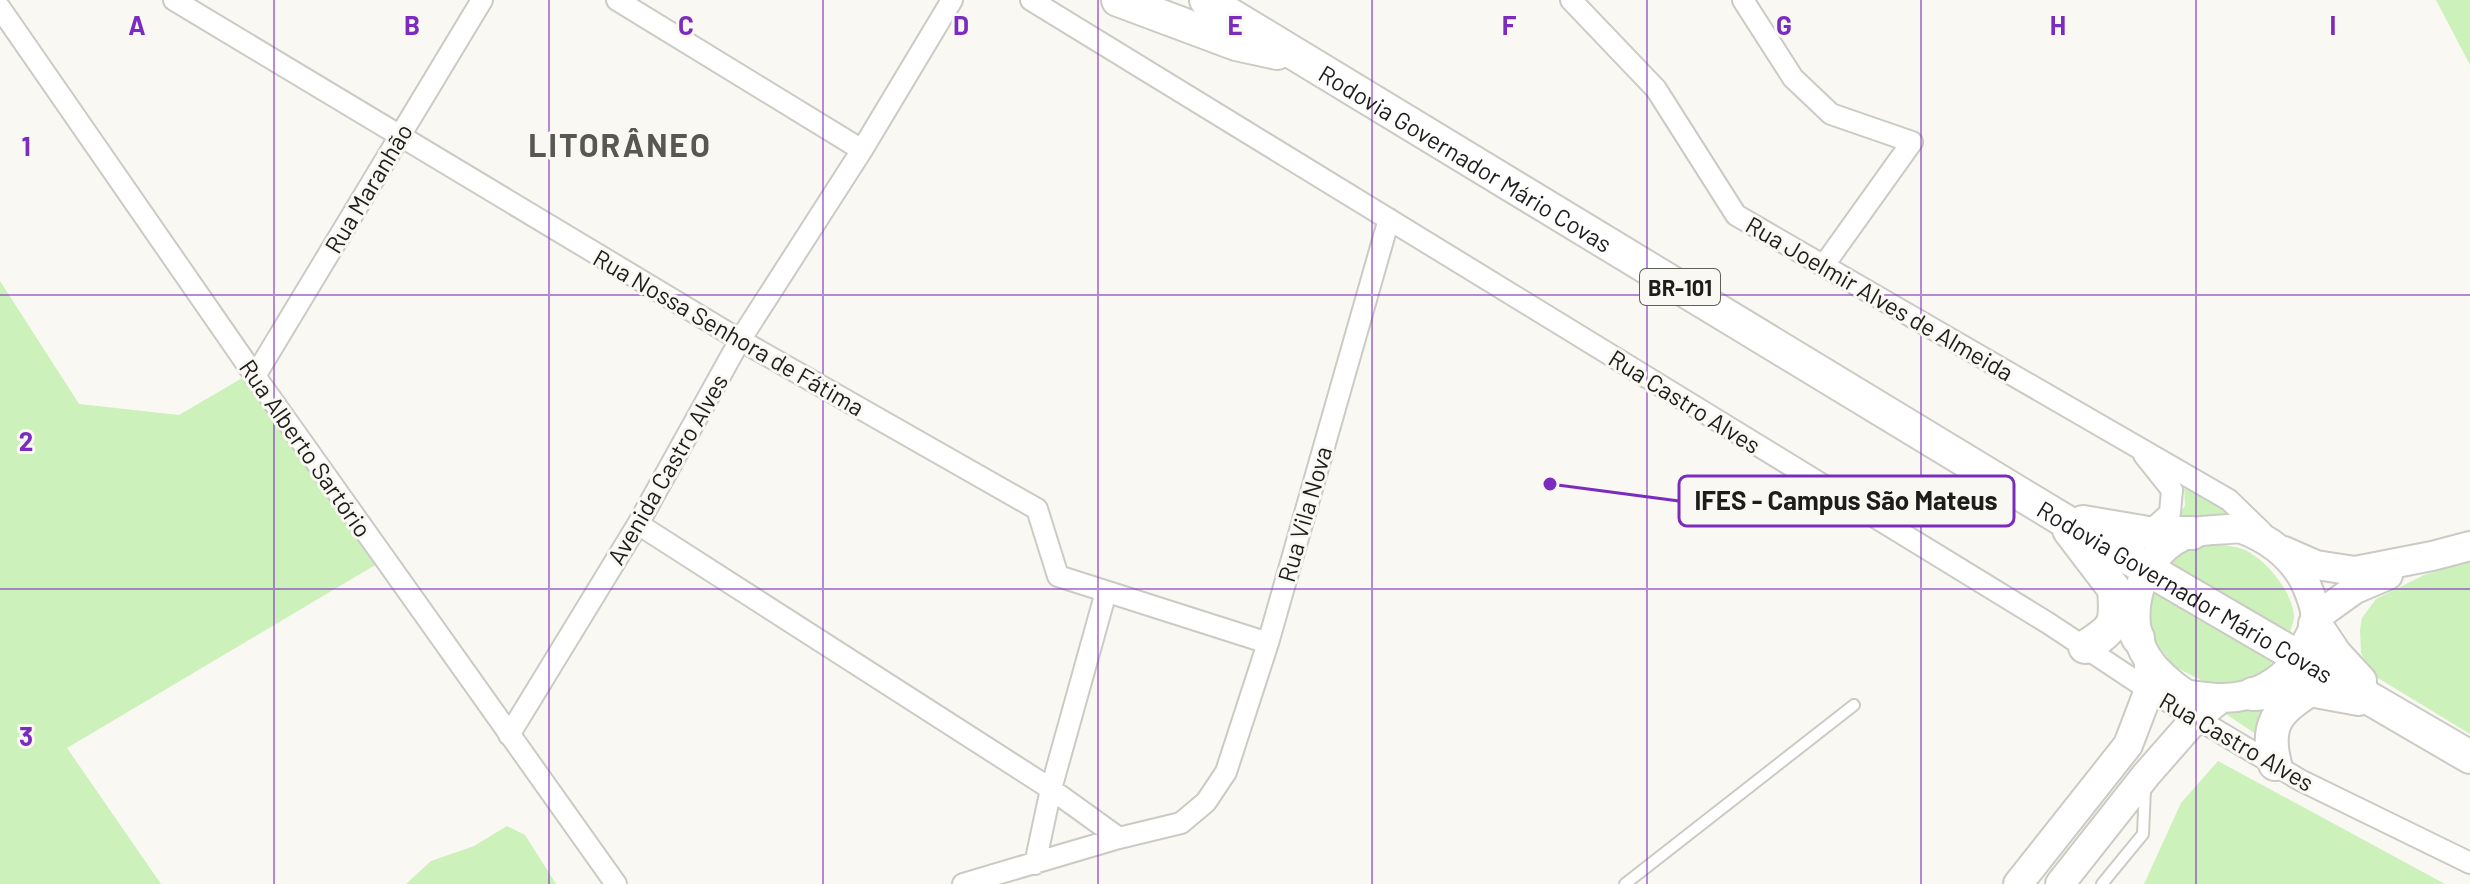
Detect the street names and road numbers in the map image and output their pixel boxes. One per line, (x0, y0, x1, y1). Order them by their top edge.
street label: Rodovia Governador Mário Covas (1314, 58, 1618, 257)
street label: Rua Maranhão (318, 118, 418, 258)
street label: Rua Joelmir Alves de Almeida (1741, 209, 2019, 387)
street label: Rua Nossa Senhora de Fátima (588, 242, 870, 422)
road number: BR-101 (1640, 269, 1720, 305)
street label: Rua Castro Alves (1604, 343, 1766, 459)
street label: Rua Alberto Sartório (234, 354, 378, 542)
street label: Avenida Castro Alves (601, 368, 733, 570)
street label: Rua Vila Nova (1271, 443, 1337, 585)
street label: Rodovia Governador Mário Covas (2032, 493, 2338, 689)
street label: Rua Castro Alves (2155, 685, 2319, 797)

